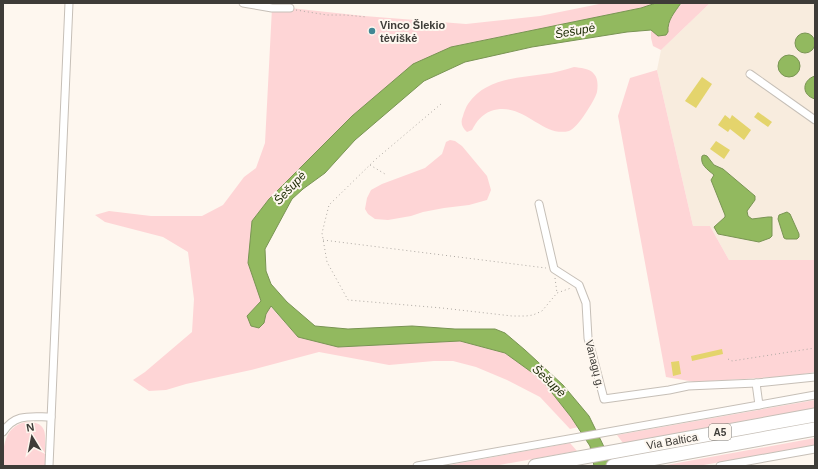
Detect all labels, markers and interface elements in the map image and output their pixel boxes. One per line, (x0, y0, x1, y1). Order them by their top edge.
place label: Vinco Šlekio tėviškė (380, 19, 445, 44)
water label: Šešupė (554, 20, 597, 41)
marker: Vinco Šlekio tėviškė (367, 26, 377, 36)
water label: Šešupė (270, 167, 309, 208)
street label: Vanagų g. (583, 339, 607, 389)
water label: Šešupė (529, 361, 570, 400)
north arrow (12, 417, 52, 457)
text: N (25, 421, 35, 434)
road number: A5 (709, 424, 731, 440)
street label: Via Baltica (645, 430, 699, 451)

